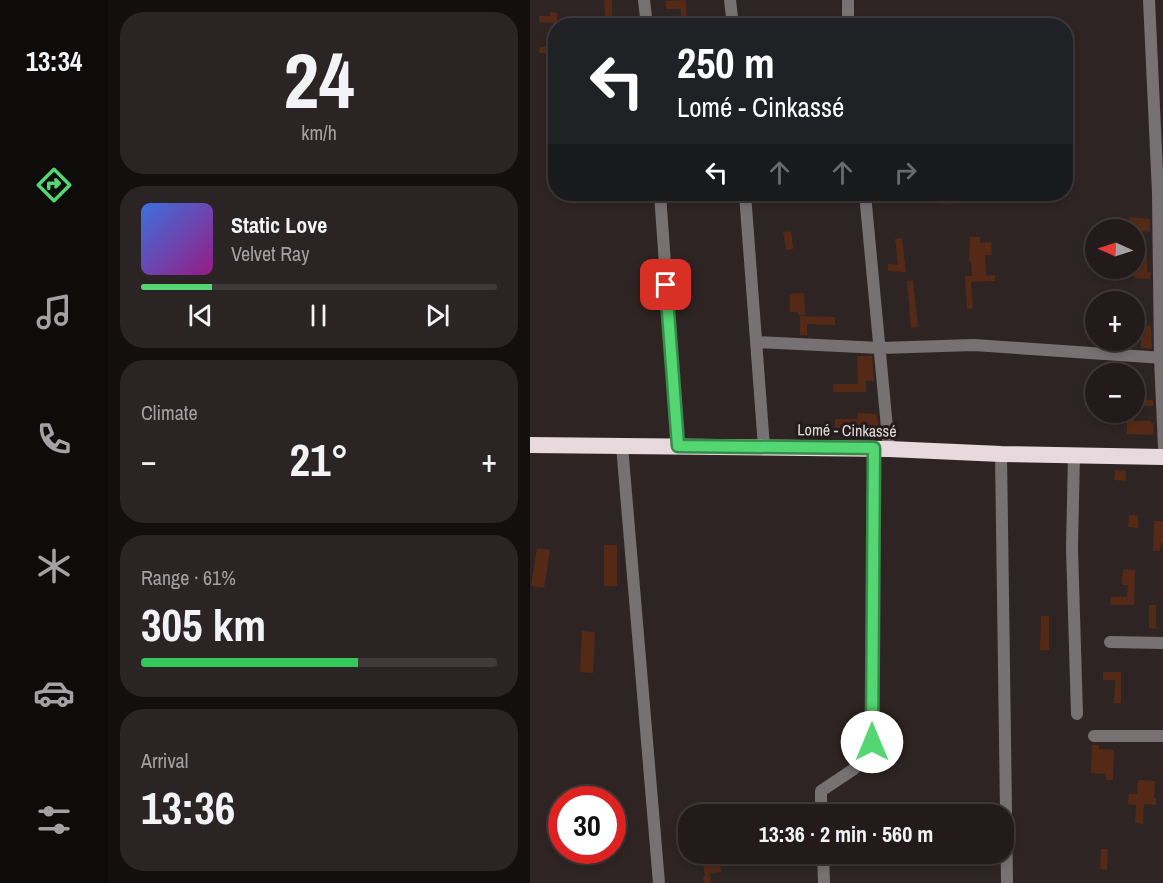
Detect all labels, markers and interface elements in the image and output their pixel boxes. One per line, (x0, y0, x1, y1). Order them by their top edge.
text: 24 (283, 27, 355, 132)
text: 250 m (677, 35, 775, 91)
icon: left (578, 42, 656, 120)
text: 13:34 (26, 43, 82, 79)
text: Lomé - Cinkassé (677, 89, 844, 125)
text: km/h (301, 119, 337, 146)
icon: left (700, 156, 733, 189)
icon: ahead (763, 156, 796, 189)
icon: ahead (826, 156, 859, 189)
icon: right (889, 156, 922, 189)
icon: directions (33, 164, 75, 206)
text: Static Love (231, 210, 327, 240)
north arrow (1085, 219, 1145, 279)
map controls (1085, 219, 1145, 423)
text: Velvet Ray (231, 240, 309, 267)
pin (640, 259, 691, 310)
icon: arrive (649, 268, 682, 301)
icon: music (33, 291, 75, 333)
button: + (1085, 291, 1145, 351)
icon: previous (184, 299, 217, 332)
icon: pause (302, 299, 335, 332)
icon: next (421, 299, 454, 332)
button: − (1085, 363, 1145, 423)
text: Climate (141, 399, 198, 426)
icon: phone (33, 418, 75, 460)
street label: Lomé - Cinkassé (797, 418, 897, 442)
text: 21° (289, 429, 349, 490)
text: − (141, 438, 157, 482)
text: + (481, 438, 497, 482)
icon: climate (33, 545, 75, 587)
text: Range · 61% (141, 564, 236, 591)
text: 305 km (141, 594, 266, 655)
icon: car (33, 672, 75, 714)
position arrow (840, 710, 904, 774)
text: Arrival (141, 747, 188, 774)
text: 13:36 (141, 777, 235, 838)
speed limit sign: 30 (548, 786, 626, 864)
icon: filters (33, 799, 75, 841)
text: 13:36 · 2 min · 560 m (759, 819, 933, 849)

